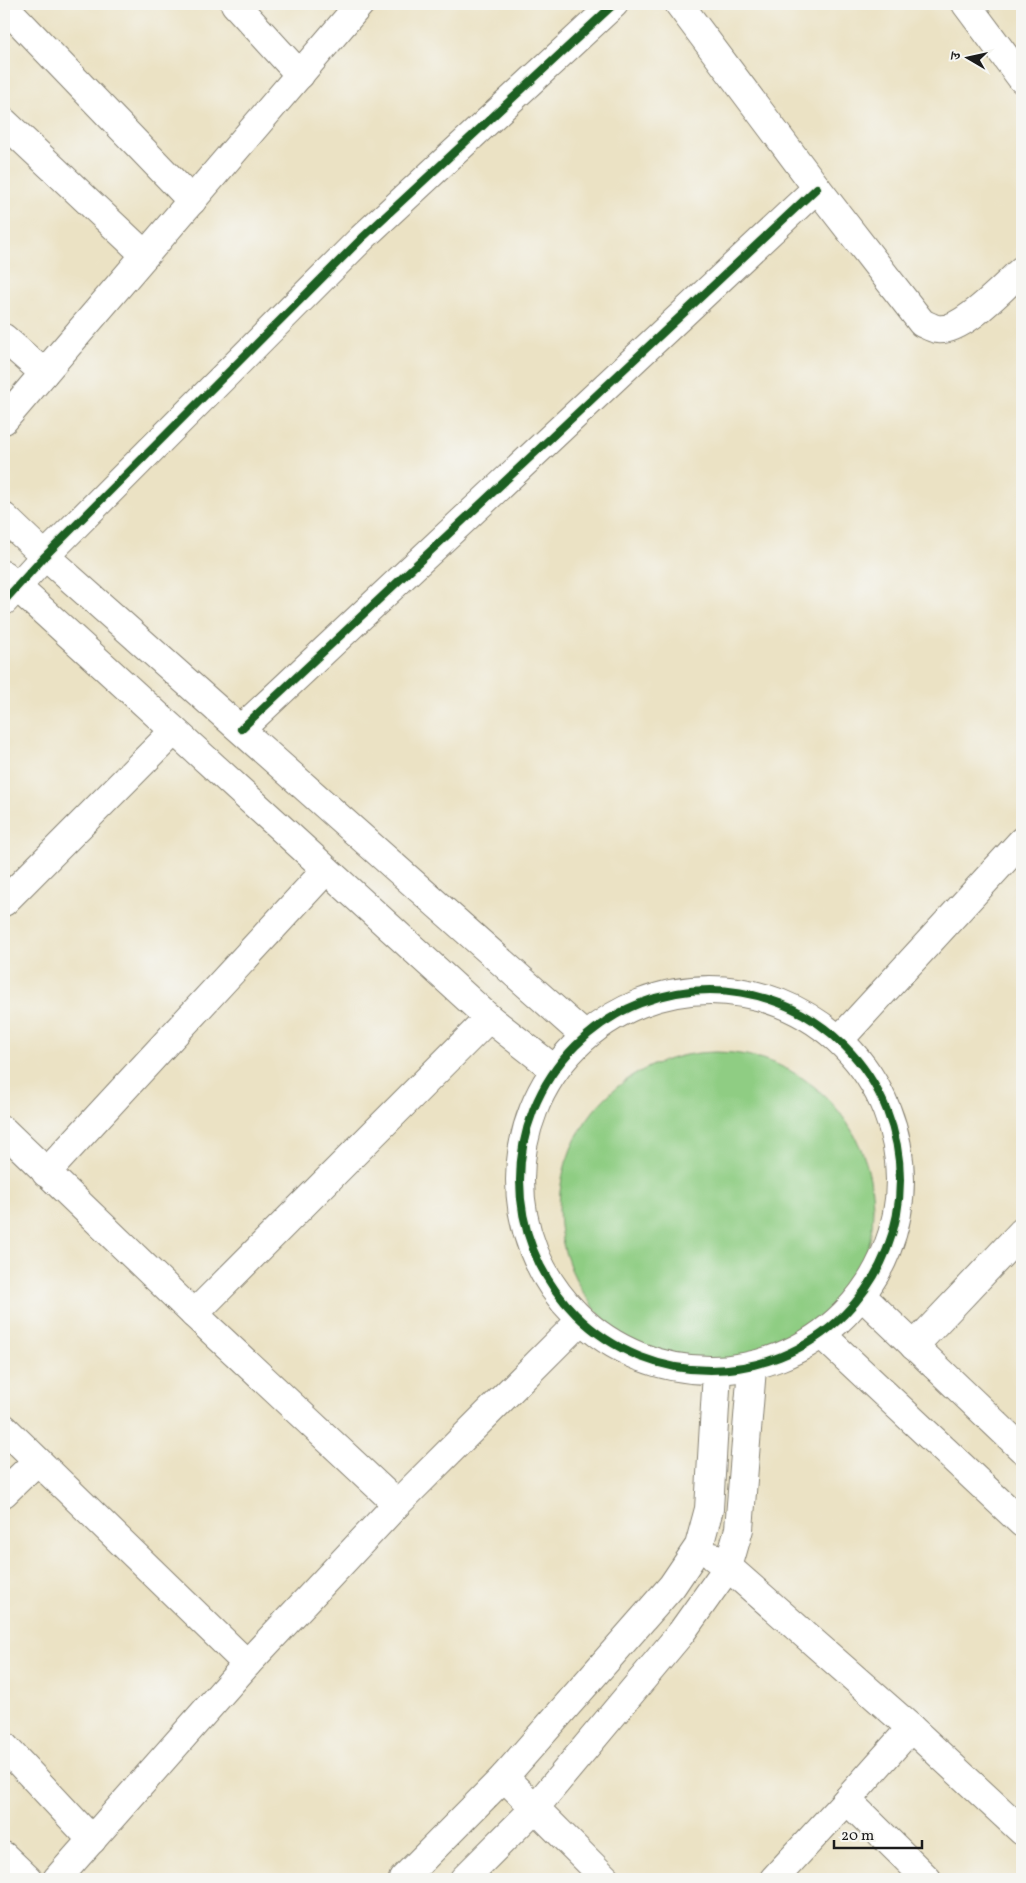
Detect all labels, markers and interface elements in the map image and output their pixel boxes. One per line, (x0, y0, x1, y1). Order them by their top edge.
north arrow (944, 32, 994, 82)
text: उ (947, 50, 967, 62)
scale bar (834, 1818, 921, 1850)
text: 20 m (841, 1826, 874, 1847)

